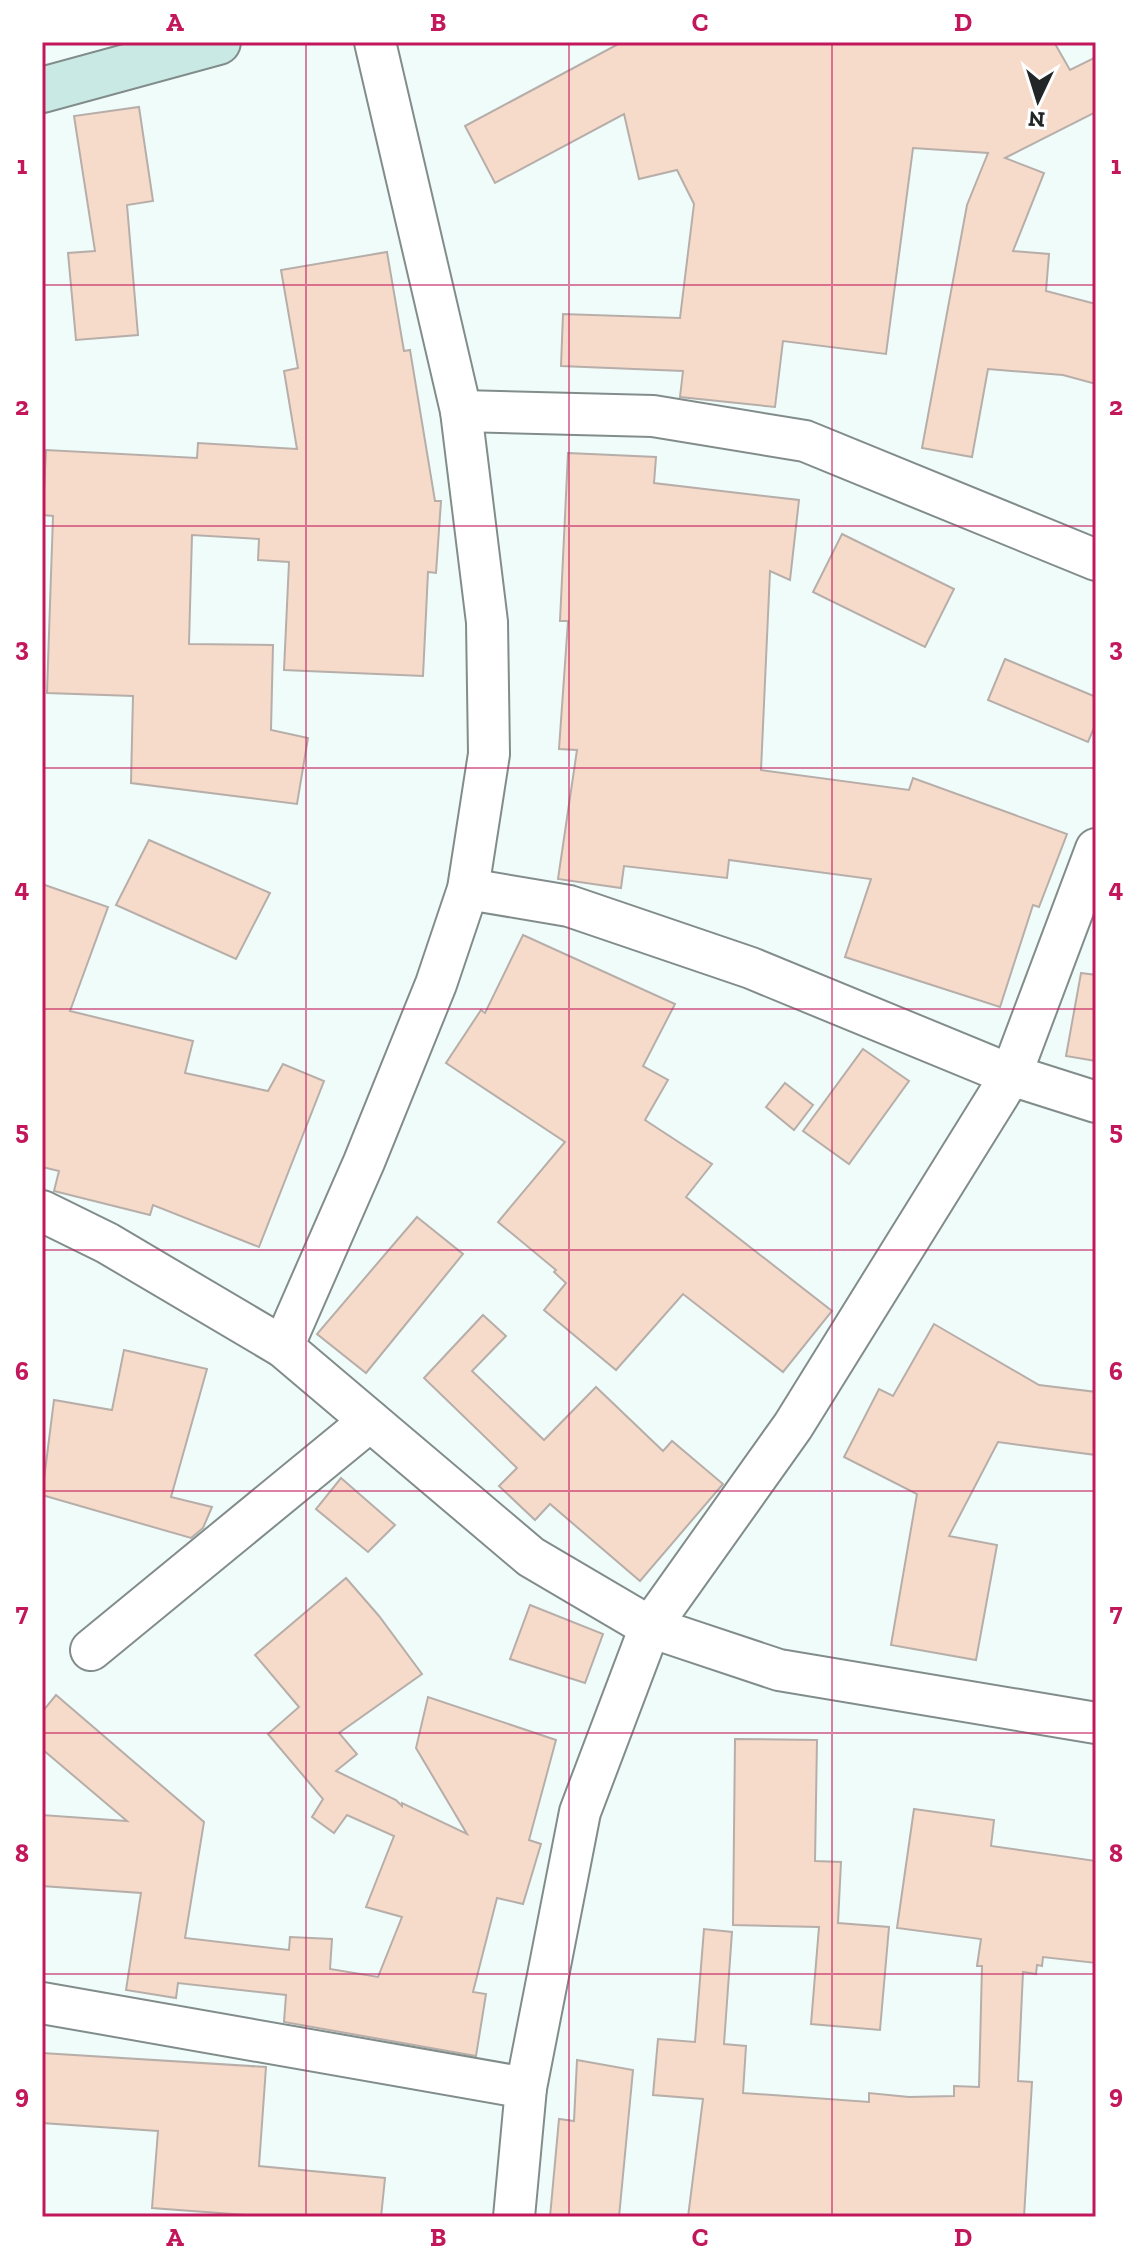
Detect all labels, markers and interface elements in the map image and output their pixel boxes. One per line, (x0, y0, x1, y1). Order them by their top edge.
text: A (166, 6, 184, 38)
text: B (430, 6, 446, 38)
text: C (692, 6, 708, 38)
text: D (954, 6, 972, 38)
north arrow (998, 60, 1078, 140)
text: N (1027, 105, 1046, 134)
text: 1 (17, 149, 28, 181)
text: 1 (1111, 149, 1122, 181)
text: 2 (15, 390, 29, 422)
text: 2 (1109, 390, 1123, 422)
text: 3 (15, 631, 29, 663)
text: 3 (1109, 631, 1123, 663)
text: 4 (15, 872, 30, 904)
text: 4 (1109, 872, 1124, 904)
text: 5 (15, 1114, 29, 1146)
text: 5 (1109, 1114, 1123, 1146)
text: 6 (15, 1355, 29, 1387)
text: 6 (1109, 1355, 1123, 1387)
text: 7 (16, 1596, 29, 1628)
text: 7 (1110, 1596, 1123, 1628)
text: 8 (15, 1837, 29, 1869)
text: 8 (1109, 1837, 1123, 1869)
text: 9 (15, 2078, 29, 2110)
text: 9 (1109, 2078, 1123, 2110)
text: A (166, 2221, 184, 2253)
text: B (430, 2221, 446, 2253)
text: C (692, 2221, 708, 2253)
text: D (954, 2221, 972, 2253)

